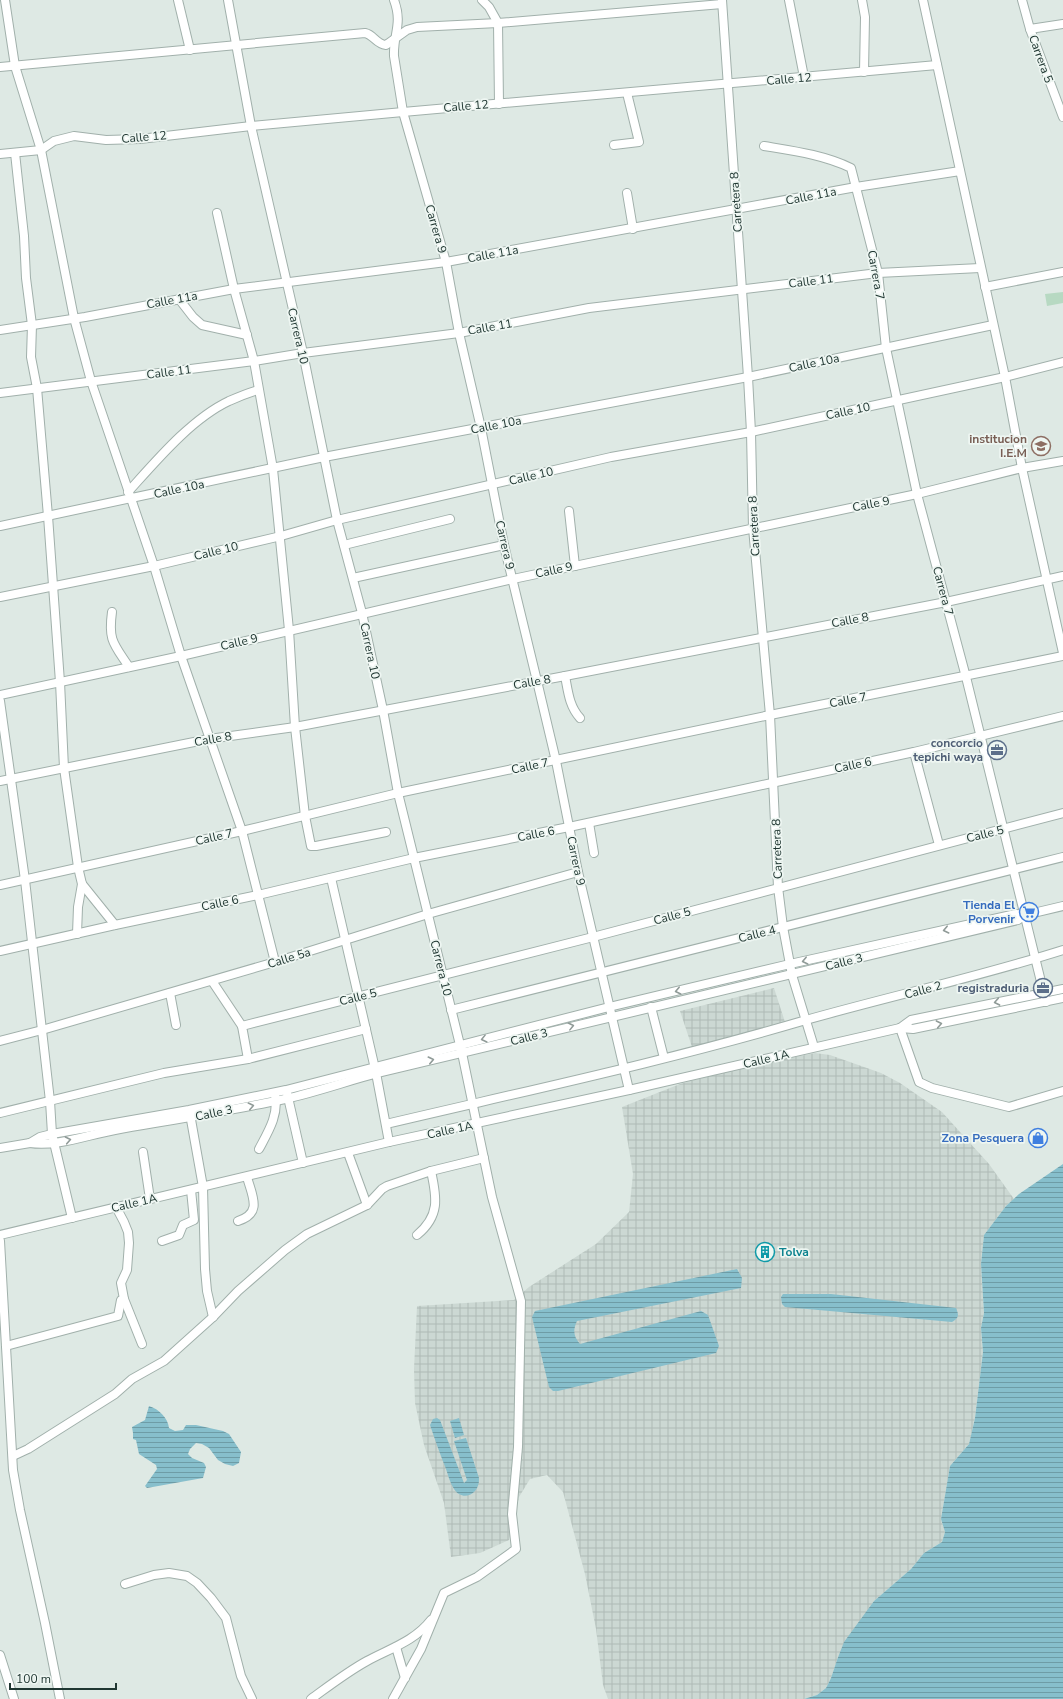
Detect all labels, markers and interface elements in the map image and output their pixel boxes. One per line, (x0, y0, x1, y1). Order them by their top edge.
street label: Carrera 5 (1025, 33, 1057, 85)
street label: Calle 12 (766, 69, 812, 89)
street label: Calle 12 (443, 96, 489, 116)
street label: Calle 12 (121, 127, 167, 147)
street label: Carretera 8 (726, 171, 746, 233)
street label: Calle 11a (784, 183, 838, 209)
street label: Carrera 9 (421, 203, 451, 255)
street label: Calle 11a (466, 242, 520, 266)
street label: Carrera 7 (864, 249, 888, 301)
street label: Calle 11 (788, 270, 834, 292)
street label: Calle 11a (145, 288, 199, 312)
street label: Carrera 10 (284, 306, 312, 366)
street label: Calle 11 (466, 315, 514, 339)
street label: Calle 10a (787, 350, 841, 376)
street label: Calle 11 (146, 361, 192, 383)
street label: Calle 10 (824, 398, 872, 424)
street label: Calle 10a (469, 412, 523, 438)
place label: institucion I.E.M (969, 431, 1027, 461)
school or university icon: institucion I.E.M (1030, 435, 1052, 457)
street label: Calle 10 (507, 463, 555, 489)
street label: Calle 10a (152, 476, 206, 502)
street label: Calle 9 (851, 493, 891, 515)
street label: Carretera 8 (744, 495, 764, 557)
street label: Carrera 9 (492, 519, 518, 571)
street label: Calle 10 (192, 538, 240, 564)
street label: Calle 9 (534, 558, 574, 582)
street label: Carrera 7 (929, 565, 957, 617)
street label: Calle 8 (830, 609, 870, 631)
street label: Carrera 10 (356, 621, 384, 681)
street label: Calle 9 (219, 630, 259, 654)
street label: Calle 8 (512, 671, 552, 693)
street label: Calle 7 (828, 689, 868, 711)
street label: Calle 8 (193, 728, 233, 750)
place label: concorcio tepichi waya (913, 735, 983, 765)
office icon: concorcio tepichi waya (986, 739, 1008, 761)
street label: Calle 6 (833, 753, 873, 777)
street label: Calle 7 (510, 754, 550, 778)
street label: Carretera 8 (768, 818, 786, 880)
street label: Calle 5 (965, 822, 1005, 846)
street label: Calle 6 (516, 823, 556, 845)
street label: Calle 7 (194, 825, 234, 849)
street label: Carrera 9 (563, 835, 589, 887)
street label: Calle 6 (200, 891, 240, 915)
place label: Tienda El Porvenir (963, 897, 1015, 927)
supermarket icon: Tienda El Porvenir (1018, 901, 1040, 923)
street label: Calle 5 (652, 903, 692, 929)
street label: Calle 4 (737, 922, 777, 946)
one-way arrow (942, 925, 949, 933)
street label: Carrera 10 (426, 938, 456, 998)
street label: Calle 5a (265, 944, 313, 972)
street label: Calle 3 (824, 950, 864, 974)
one-way arrow (802, 956, 808, 964)
street label: Calle 2 (903, 977, 943, 1003)
office icon: registraduria (1032, 977, 1054, 999)
place label: registraduria (957, 980, 1029, 996)
street label: Calle 5 (338, 985, 378, 1009)
one-way arrow (675, 986, 682, 994)
one-way arrow (994, 998, 1000, 1006)
one-way arrow (936, 1020, 942, 1028)
one-way arrow (567, 1022, 574, 1031)
street label: Calle 3 (509, 1025, 549, 1049)
one-way arrow (481, 1034, 488, 1043)
street label: Calle 1A (741, 1046, 791, 1072)
one-way arrow (428, 1057, 434, 1065)
street label: Calle 3 (194, 1101, 234, 1125)
one-way arrow (248, 1102, 254, 1110)
street label: Calle 1A (425, 1117, 475, 1143)
shop icon: Zona Pesquera (1027, 1127, 1049, 1149)
place label: Zona Pesquera (941, 1130, 1024, 1146)
one-way arrow (65, 1136, 71, 1144)
street label: Calle 1A (109, 1190, 159, 1216)
building icon: Tolva (754, 1241, 776, 1263)
place label: Tolva (779, 1244, 809, 1260)
scale bar (10, 1665, 116, 1691)
text: 100 m (16, 1671, 51, 1687)

